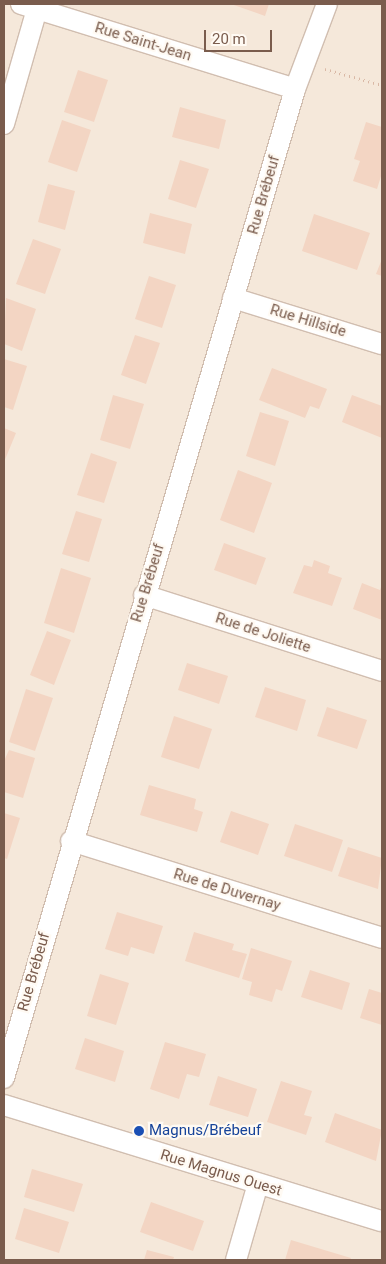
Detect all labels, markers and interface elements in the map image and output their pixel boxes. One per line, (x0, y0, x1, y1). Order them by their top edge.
street label: Rue Saint-Jean (93, 19, 193, 65)
scale bar (206, 20, 274, 52)
text: 20 m (212, 30, 246, 48)
street label: Rue Brébeuf (244, 153, 284, 237)
street label: Rue Hillside (268, 301, 348, 341)
street label: Rue Brébeuf (128, 541, 168, 625)
street label: Rue de Joliette (213, 609, 313, 657)
street label: Rue de Duvernay (171, 865, 283, 915)
street label: Rue Brébeuf (14, 930, 54, 1014)
place label: Magnus/Brébeuf (149, 1122, 261, 1140)
marker: Magnus/Brébeuf (133, 1125, 145, 1137)
street label: Rue Magnus Ouest (158, 1146, 284, 1200)

